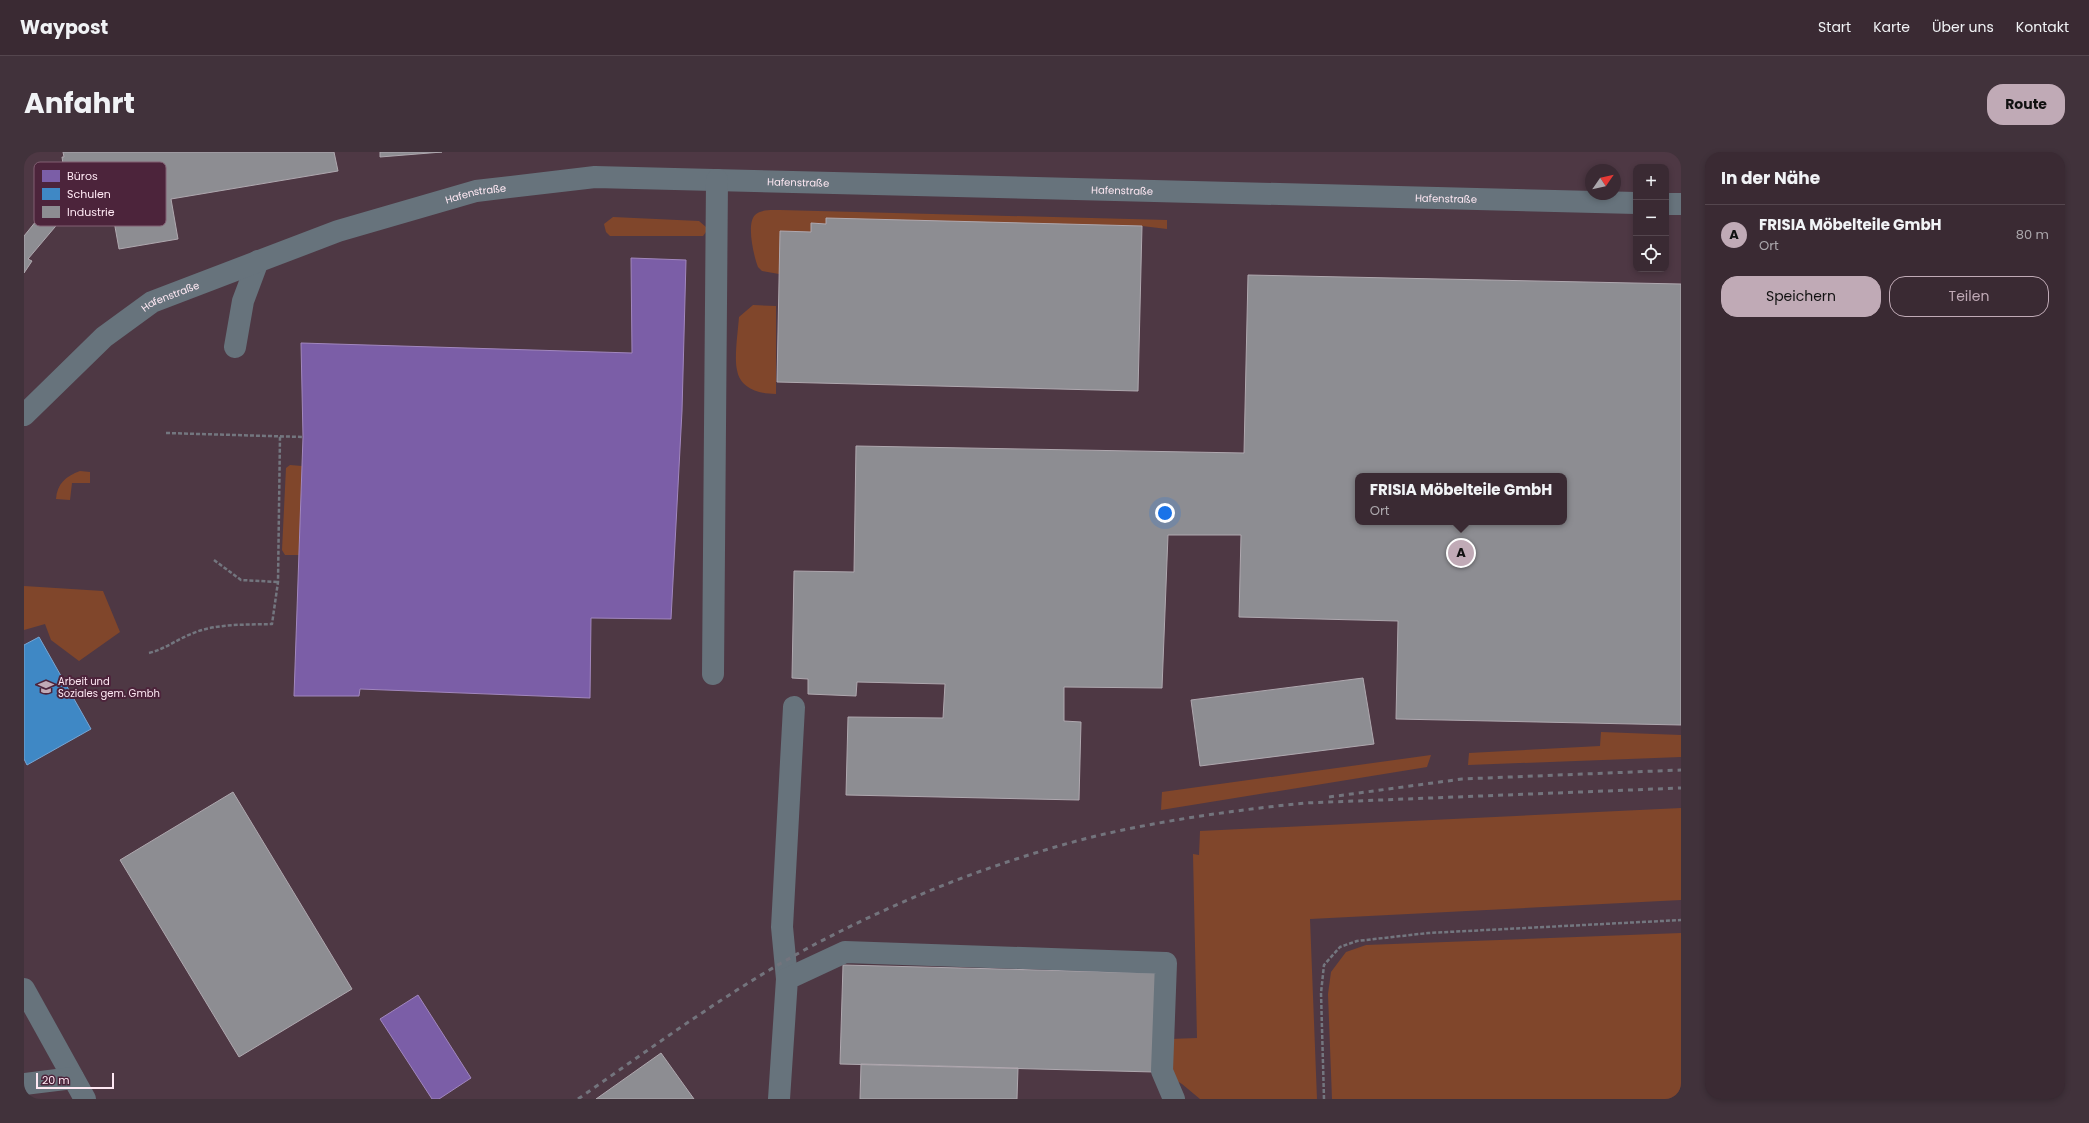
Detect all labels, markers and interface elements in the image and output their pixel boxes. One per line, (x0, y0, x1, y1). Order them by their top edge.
text: Waypost (20, 14, 108, 41)
text: Start (1818, 17, 1851, 37)
text: Karte (1873, 17, 1910, 37)
text: Über uns (1932, 17, 1994, 37)
text: Kontakt (2016, 17, 2069, 37)
text: Anfahrt (24, 84, 135, 123)
button: Route (1987, 84, 2065, 125)
legend (34, 162, 166, 226)
north arrow (1585, 164, 1621, 200)
map controls (1633, 164, 1669, 272)
button: + (1633, 164, 1669, 200)
text: In der Nähe (1721, 166, 1820, 190)
text: Büros (67, 168, 98, 184)
street label: Hafenstraße (767, 174, 829, 190)
street label: Hafenstraße (443, 180, 507, 207)
street label: Hafenstraße (1091, 182, 1153, 198)
text: Schulen (67, 186, 111, 202)
street label: Hafenstraße (1415, 190, 1477, 207)
button: − (1633, 200, 1669, 236)
text: Industrie (67, 204, 115, 220)
text: FRISIA Möbelteile GmbH (1759, 214, 1942, 235)
text: A (1729, 225, 1739, 244)
text: 80 m (2016, 225, 2049, 244)
button: locate (1633, 236, 1669, 272)
text: Ort (1759, 236, 1779, 255)
button: Speichern (1721, 276, 1881, 317)
button: Teilen (1889, 276, 2049, 317)
street label: Hafenstraße (138, 277, 201, 315)
popup (1355, 473, 1567, 525)
text: FRISIA Möbelteile GmbH (1370, 479, 1552, 500)
text: Ort (1370, 501, 1390, 520)
your location (1155, 503, 1175, 523)
pin: A (1448, 538, 1474, 568)
place label: Arbeit und Soziales gem. Gmbh (58, 674, 160, 701)
school or university icon: Arbeit und Soziales gem. Gmbh (37, 678, 55, 696)
scale bar (36, 1071, 114, 1090)
text: 20 m (42, 1072, 70, 1088)

